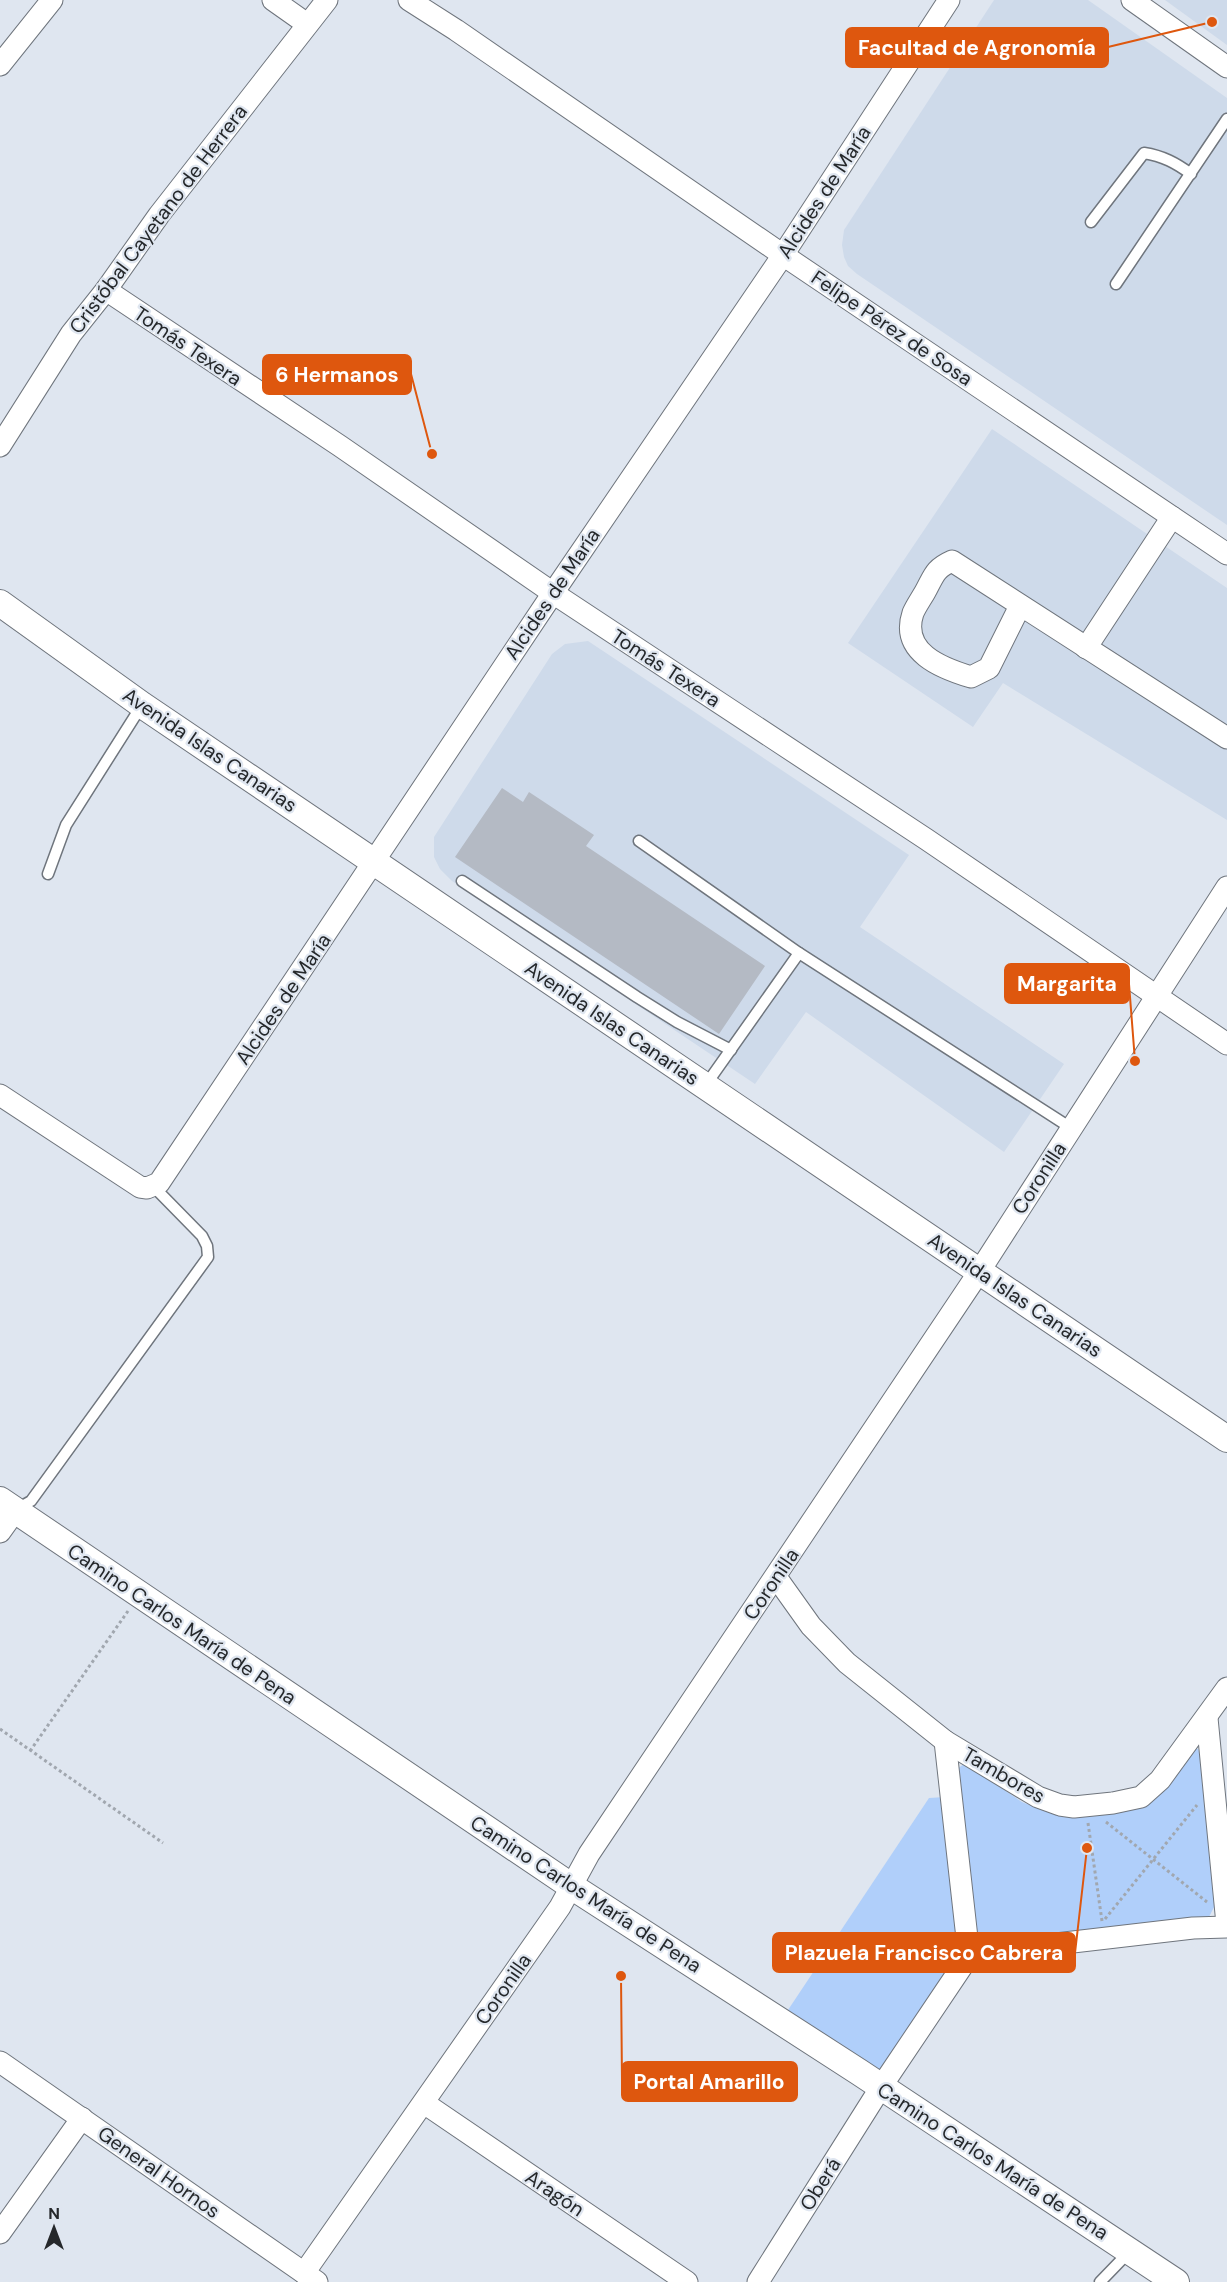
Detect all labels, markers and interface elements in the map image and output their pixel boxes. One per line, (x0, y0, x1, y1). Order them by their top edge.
callout: Facultad de Agronomía (846, 28, 1108, 67)
text: Facultad de Agronomía (858, 34, 1096, 62)
street label: Cristóbal Cayetano de Herrera (63, 99, 253, 339)
street label: Alcides de María (771, 121, 877, 263)
street label: Felipe Pérez de Sosa (806, 264, 978, 392)
street label: Tomás Texera (129, 300, 247, 392)
callout: 6 Hermanos (263, 355, 411, 394)
text: 6 Hermanos (275, 361, 399, 389)
street label: Alcides de María (498, 523, 606, 665)
street label: Tomás Texera (607, 623, 725, 713)
street label: Avenida Islas Canarias (118, 682, 302, 818)
street label: Alcides de María (229, 928, 337, 1070)
street label: Avenida Islas Canarias (520, 955, 704, 1091)
callout: Margarita (1005, 964, 1129, 1003)
text: Margarita (1017, 970, 1117, 998)
street label: Coronilla (1006, 1137, 1072, 1219)
street label: Avenida Islas Canarias (923, 1227, 1107, 1363)
street label: Camino Carlos María de Pena (63, 1538, 301, 1710)
street label: Coronilla (738, 1543, 804, 1625)
street label: Tambores (958, 1741, 1050, 1809)
street label: Camino Carlos María de Pena (465, 1809, 707, 1979)
callout: Plazuela Francisco Cabrera (773, 1933, 1075, 1972)
text: Plazuela Francisco Cabrera (785, 1939, 1063, 1967)
street label: Coronilla (469, 1948, 537, 2030)
callout: Portal Amarillo (622, 2062, 797, 2101)
text: Portal Amarillo (633, 2068, 785, 2096)
street label: Camino Carlos María de Pena (872, 2076, 1114, 2246)
street label: General Hornos (93, 2120, 225, 2224)
street label: Oberá (794, 2153, 846, 2215)
street label: Aragón (521, 2164, 589, 2222)
north arrow (24, 2198, 84, 2258)
text: N (48, 2203, 60, 2224)

